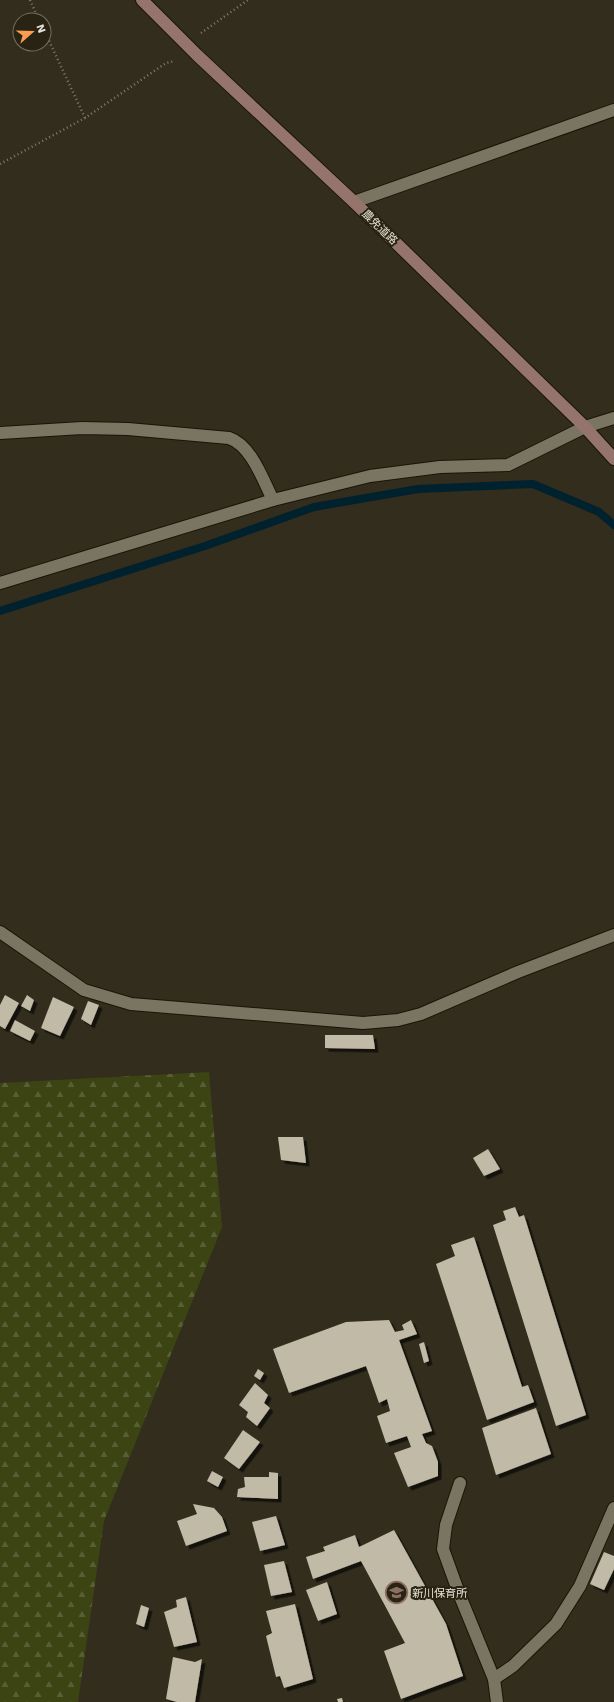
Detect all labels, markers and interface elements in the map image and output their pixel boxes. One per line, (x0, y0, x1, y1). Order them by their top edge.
north arrow (12, 12, 52, 52)
text: N (33, 23, 48, 35)
street label: 農免道路 (359, 207, 400, 247)
school or university icon: 新川保育所 (383, 1580, 409, 1606)
place label: 新川保育所 (412, 1587, 468, 1600)

